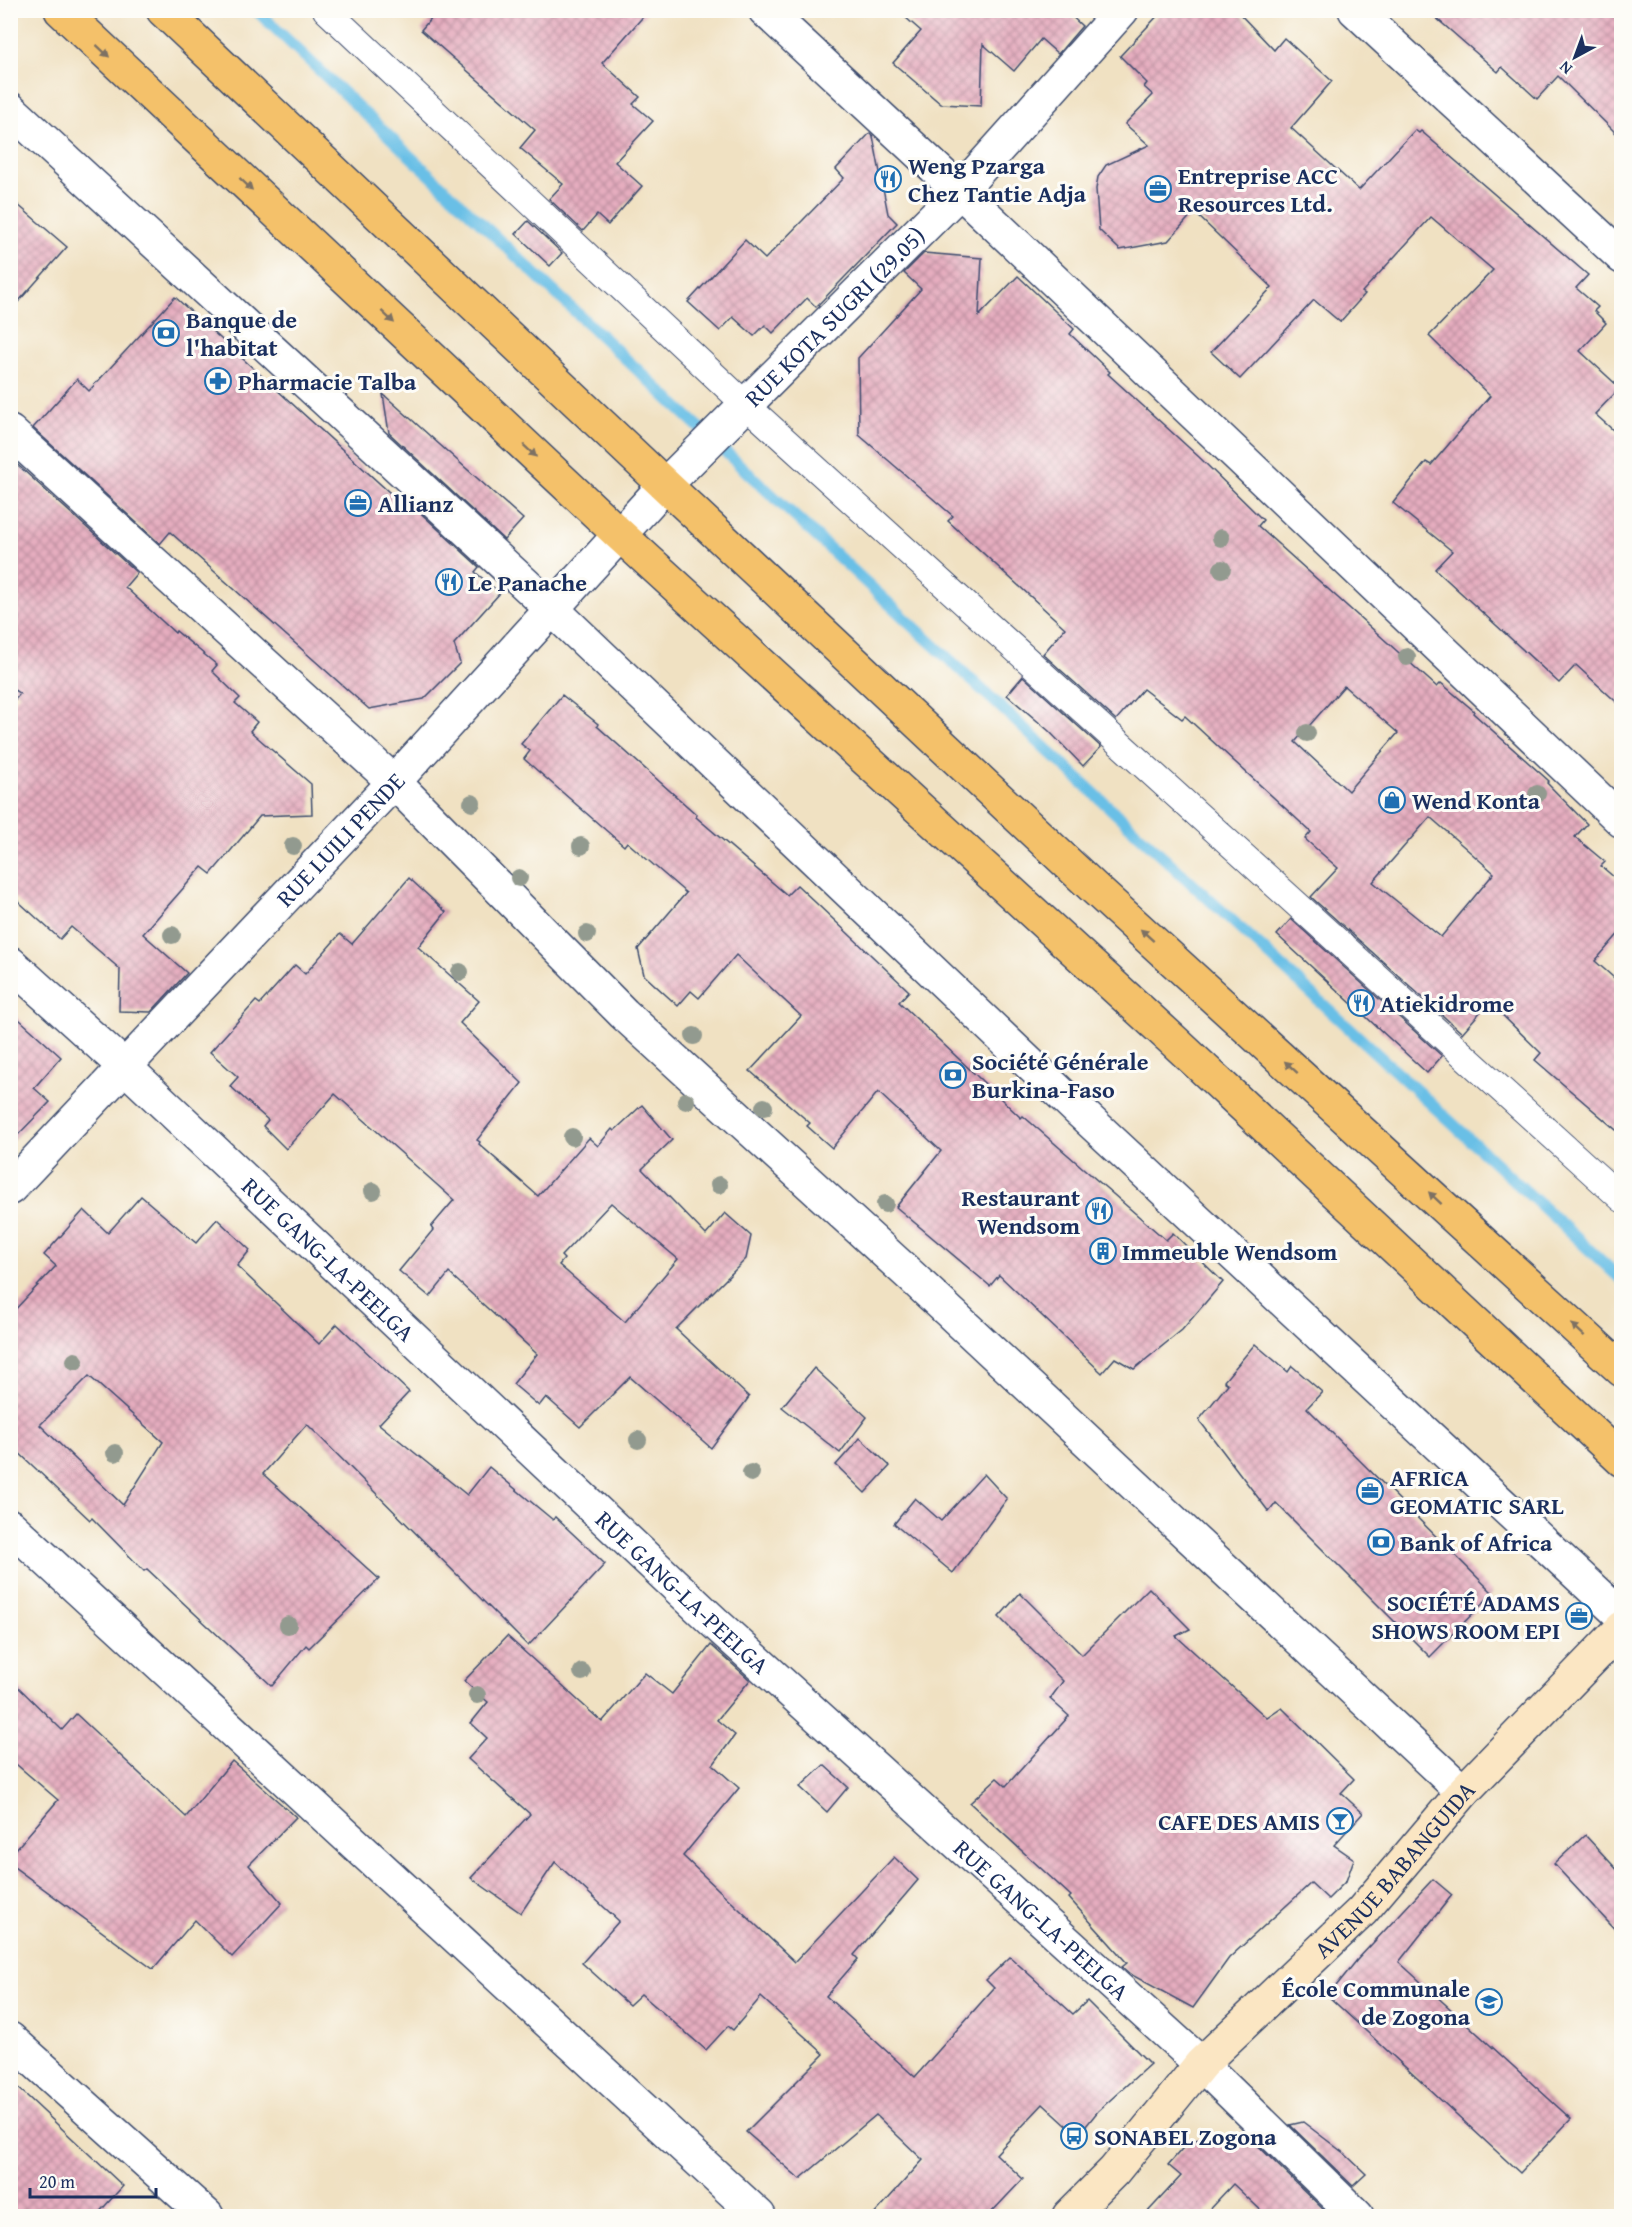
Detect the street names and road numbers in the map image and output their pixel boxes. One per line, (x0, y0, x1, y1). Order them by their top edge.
street label: RUE KOTA SUGRI (29.05) (736, 218, 933, 414)
street label: RUE LUILI PENDE (267, 764, 412, 914)
street label: RUE GANG-LA-PEELGA (234, 1169, 423, 1350)
street label: RUE GANG-LA-PEELGA (588, 1502, 778, 1682)
street label: AVENUE BABANGUIDA (1305, 1772, 1483, 1966)
street label: RUE GANG-LA-PEELGA (946, 1831, 1138, 2009)

